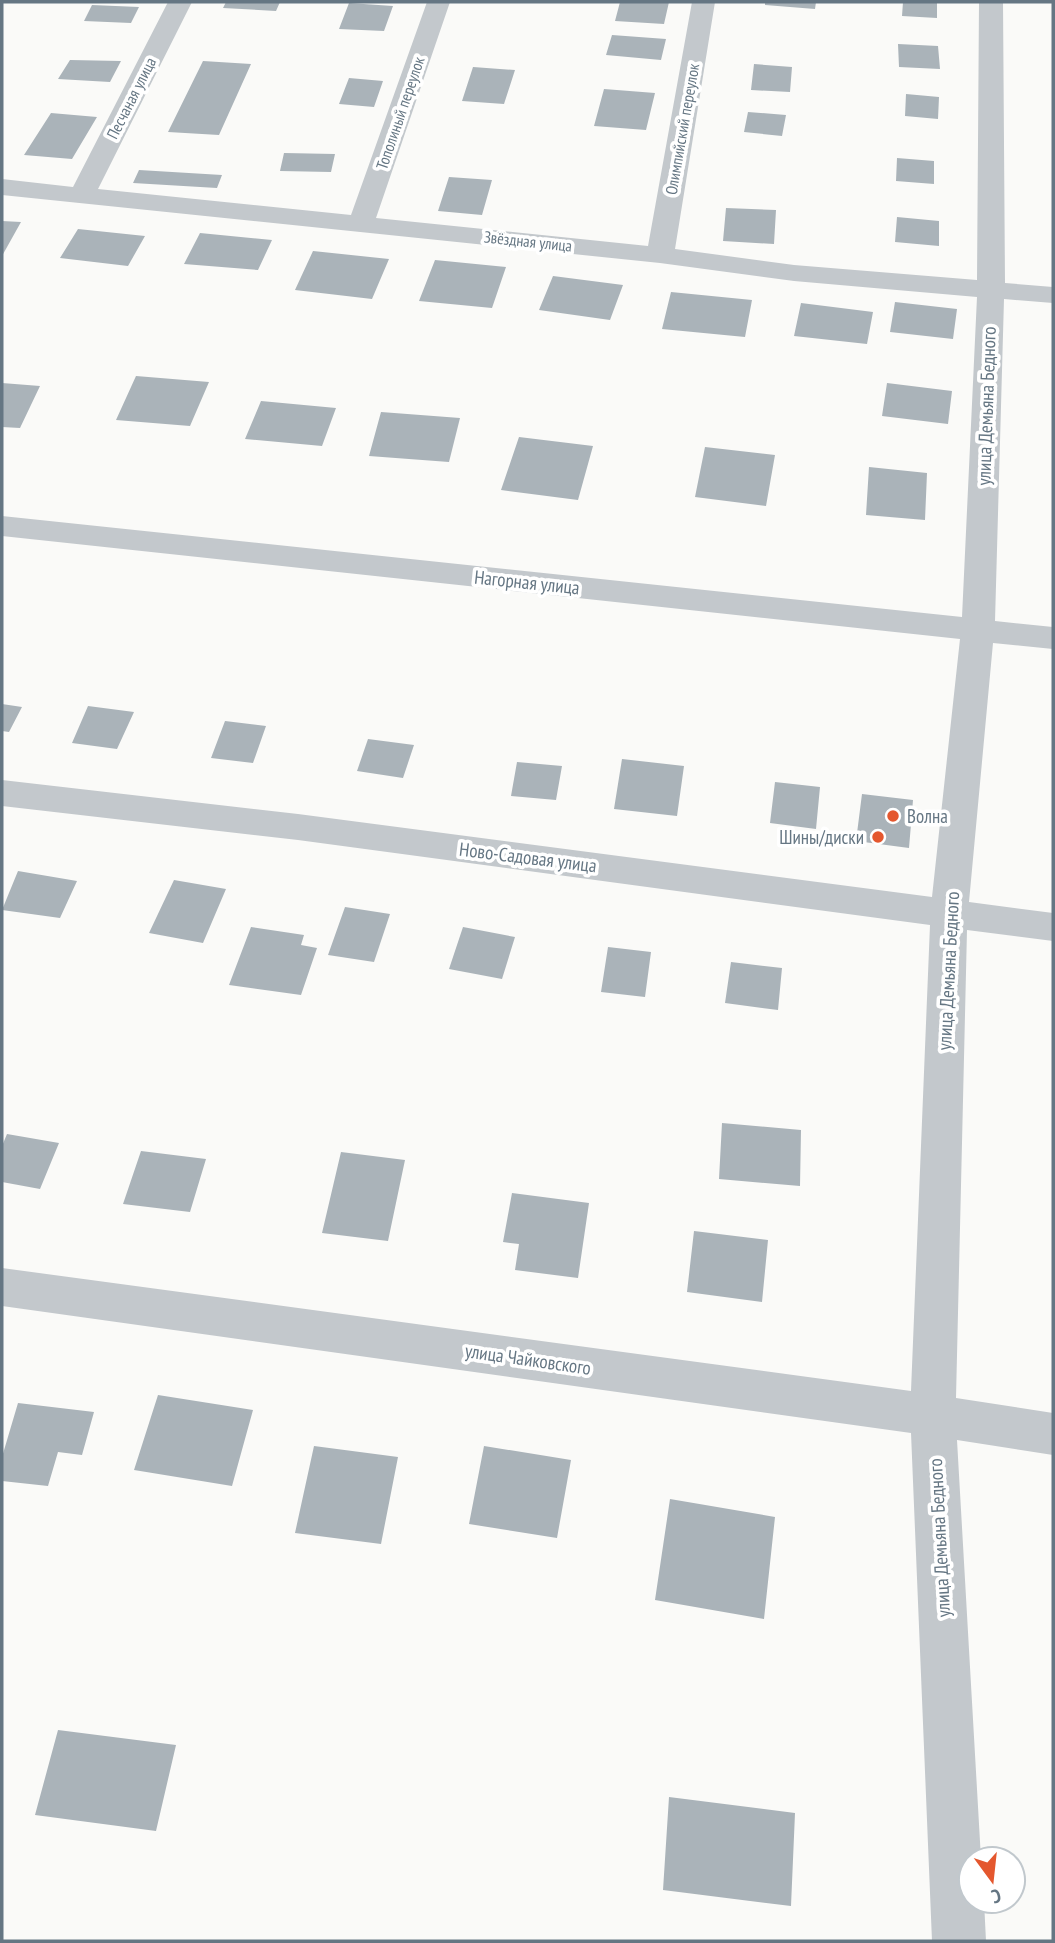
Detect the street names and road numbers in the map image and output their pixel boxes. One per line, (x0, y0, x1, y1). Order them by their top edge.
street label: Тополиный переулок (371, 53, 429, 172)
street label: Песчаная улица (102, 54, 160, 142)
street label: Олимпийский переулок (661, 61, 704, 196)
street label: Звёздная улица (483, 226, 573, 256)
street label: улица Демьяна Бедного (971, 326, 1001, 486)
street label: Нагорная улица (473, 565, 581, 599)
street label: Ново-Садовая улица (458, 837, 598, 877)
street label: улица Демьяна Бедного (932, 891, 964, 1051)
street label: улица Чайковского (463, 1338, 593, 1380)
street label: улица Демьяна Бедного (923, 1458, 955, 1618)

